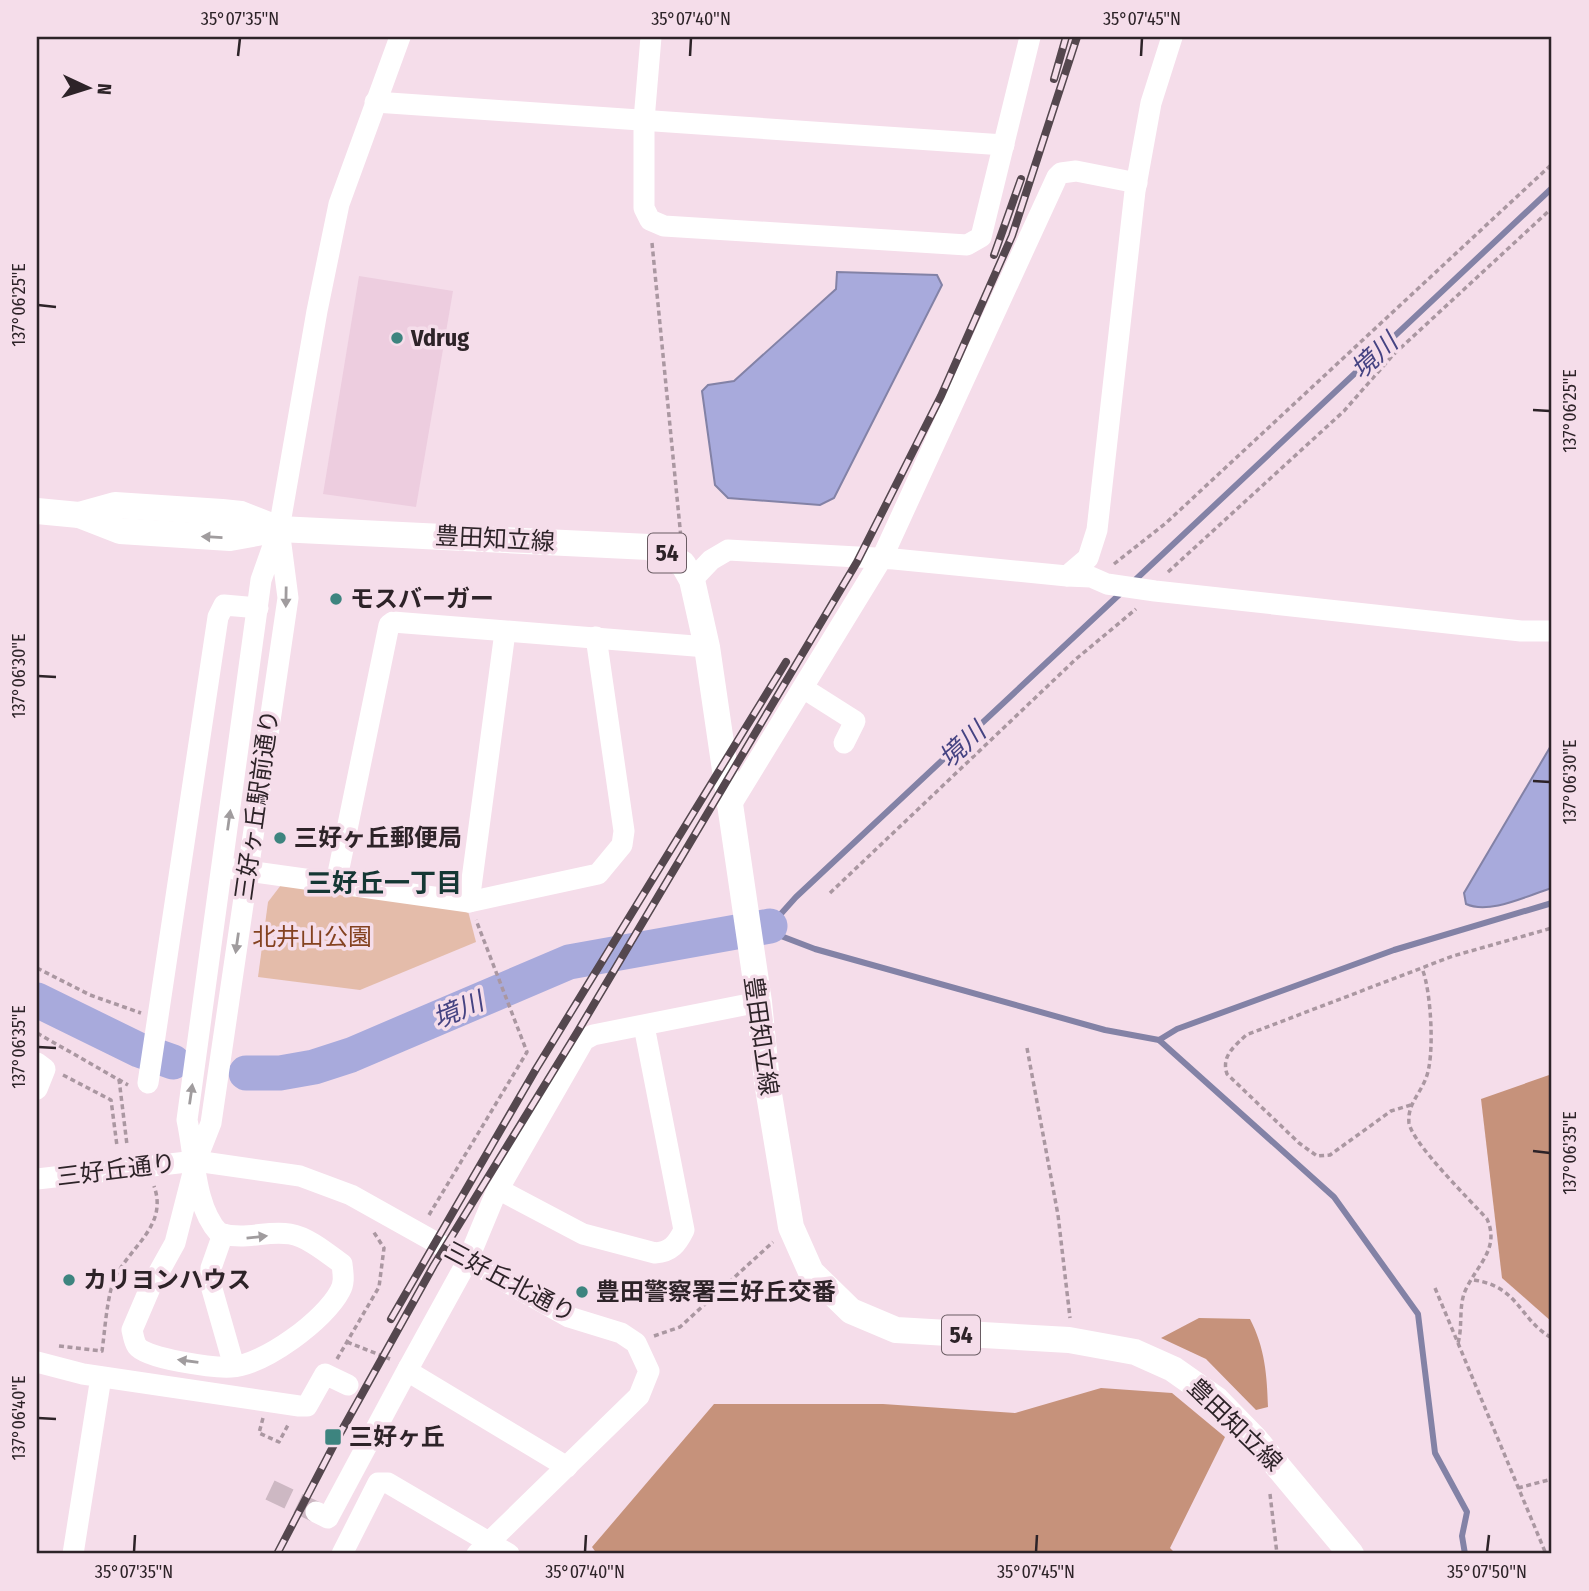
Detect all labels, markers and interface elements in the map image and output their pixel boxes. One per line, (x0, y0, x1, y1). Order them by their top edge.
text: 35°07'35"N (201, 8, 279, 30)
text: 35°07'40"N (651, 8, 731, 30)
text: 35°07'45"N (1103, 8, 1181, 30)
north arrow (52, 52, 122, 122)
text: N (93, 83, 116, 96)
text: 137°06'25"E (8, 263, 30, 347)
place label: Vdrug (410, 324, 469, 352)
water label: 境川 (1345, 325, 1406, 385)
marker: Vdrug (389, 330, 405, 346)
text: 137°06'25"E (1559, 369, 1581, 453)
street label: 豊田知立線 (434, 522, 556, 556)
one-way arrow (201, 531, 223, 542)
road number: 54 (648, 534, 686, 572)
place label: モスバーガー (350, 585, 494, 613)
one-way arrow (280, 586, 292, 608)
marker: モスバーガー (328, 591, 344, 607)
text: 137°06'30"E (8, 633, 30, 719)
street label: 三好ヶ丘駅前通り (230, 708, 284, 902)
water label: 境川 (933, 714, 994, 774)
text: 137°06'30"E (1559, 739, 1581, 825)
one-way arrow (223, 809, 234, 831)
place label: 三好ヶ丘郵便局 (294, 824, 462, 852)
marker: 三好ヶ丘郵便局 (272, 830, 288, 846)
district label: 三好丘一丁目 (306, 868, 462, 899)
park label: 北井山公園 (252, 923, 372, 951)
one-way arrow (231, 932, 242, 954)
street label: 豊田知立線 (739, 975, 783, 1097)
water label: 境川 (428, 985, 491, 1035)
text: 137°06'35"E (8, 1005, 30, 1089)
one-way arrow (185, 1083, 196, 1105)
text: 137°06'35"E (1559, 1111, 1581, 1195)
street label: 三好丘通り (55, 1149, 177, 1191)
one-way arrow (246, 1231, 268, 1242)
street label: 三好丘北通り (440, 1236, 580, 1328)
place label: カリヨンハウス (83, 1266, 251, 1294)
marker: カリヨンハウス (61, 1272, 77, 1288)
place label: 豊田警察署三好丘交番 (596, 1278, 836, 1306)
marker: 豊田警察署三好丘交番 (574, 1284, 590, 1300)
road number: 54 (942, 1316, 980, 1354)
one-way arrow (177, 1355, 199, 1366)
street label: 豊田知立線 (1182, 1373, 1288, 1477)
text: 137°06'40"E (8, 1376, 30, 1460)
place label: 三好ヶ丘 (349, 1423, 445, 1451)
marker: 三好ヶ丘 (323, 1427, 343, 1447)
text: 35°07'35"N (95, 1561, 173, 1583)
text: 35°07'40"N (545, 1561, 625, 1583)
text: 35°07'45"N (997, 1561, 1075, 1583)
text: 35°07'50"N (1447, 1561, 1527, 1583)

